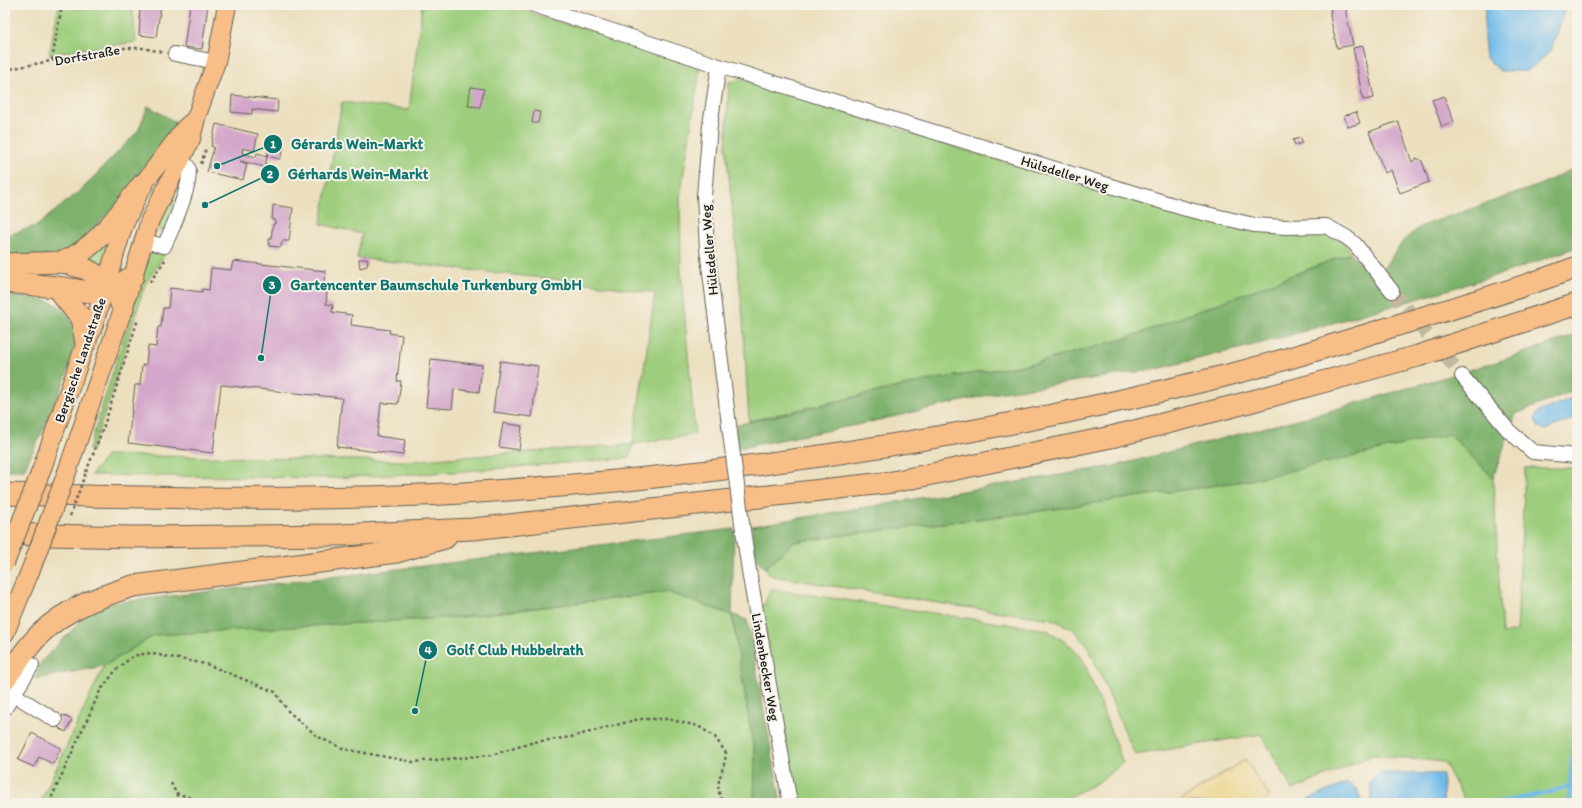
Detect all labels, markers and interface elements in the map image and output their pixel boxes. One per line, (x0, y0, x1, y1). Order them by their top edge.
street label: Dorfstraße (53, 41, 121, 70)
callout: Gérards Wein-Markt (263, 130, 431, 157)
text: Gérards Wein-Markt (291, 135, 423, 153)
text: 1 (270, 137, 276, 151)
street label: Hülsdeller Weg (1019, 152, 1112, 195)
callout: Gérhards Wein-Markt (260, 161, 436, 188)
text: Gérhards Wein-Markt (288, 165, 429, 183)
text: 2 (267, 167, 274, 181)
street label: Hülsdeller Weg (697, 203, 722, 296)
callout: Gartencenter Baumschule Turkenburg GmbH (262, 272, 590, 299)
text: Gartencenter Baumschule Turkenburg GmbH (290, 276, 582, 295)
text: 3 (269, 278, 276, 292)
street label: Bergische Landstraße (51, 295, 110, 425)
street label: Lindenbecker Weg (748, 612, 784, 723)
callout: Golf Club Hubbelrath (418, 637, 591, 664)
text: Golf Club Hubbelrath (446, 641, 584, 659)
text: 4 (424, 643, 432, 657)

